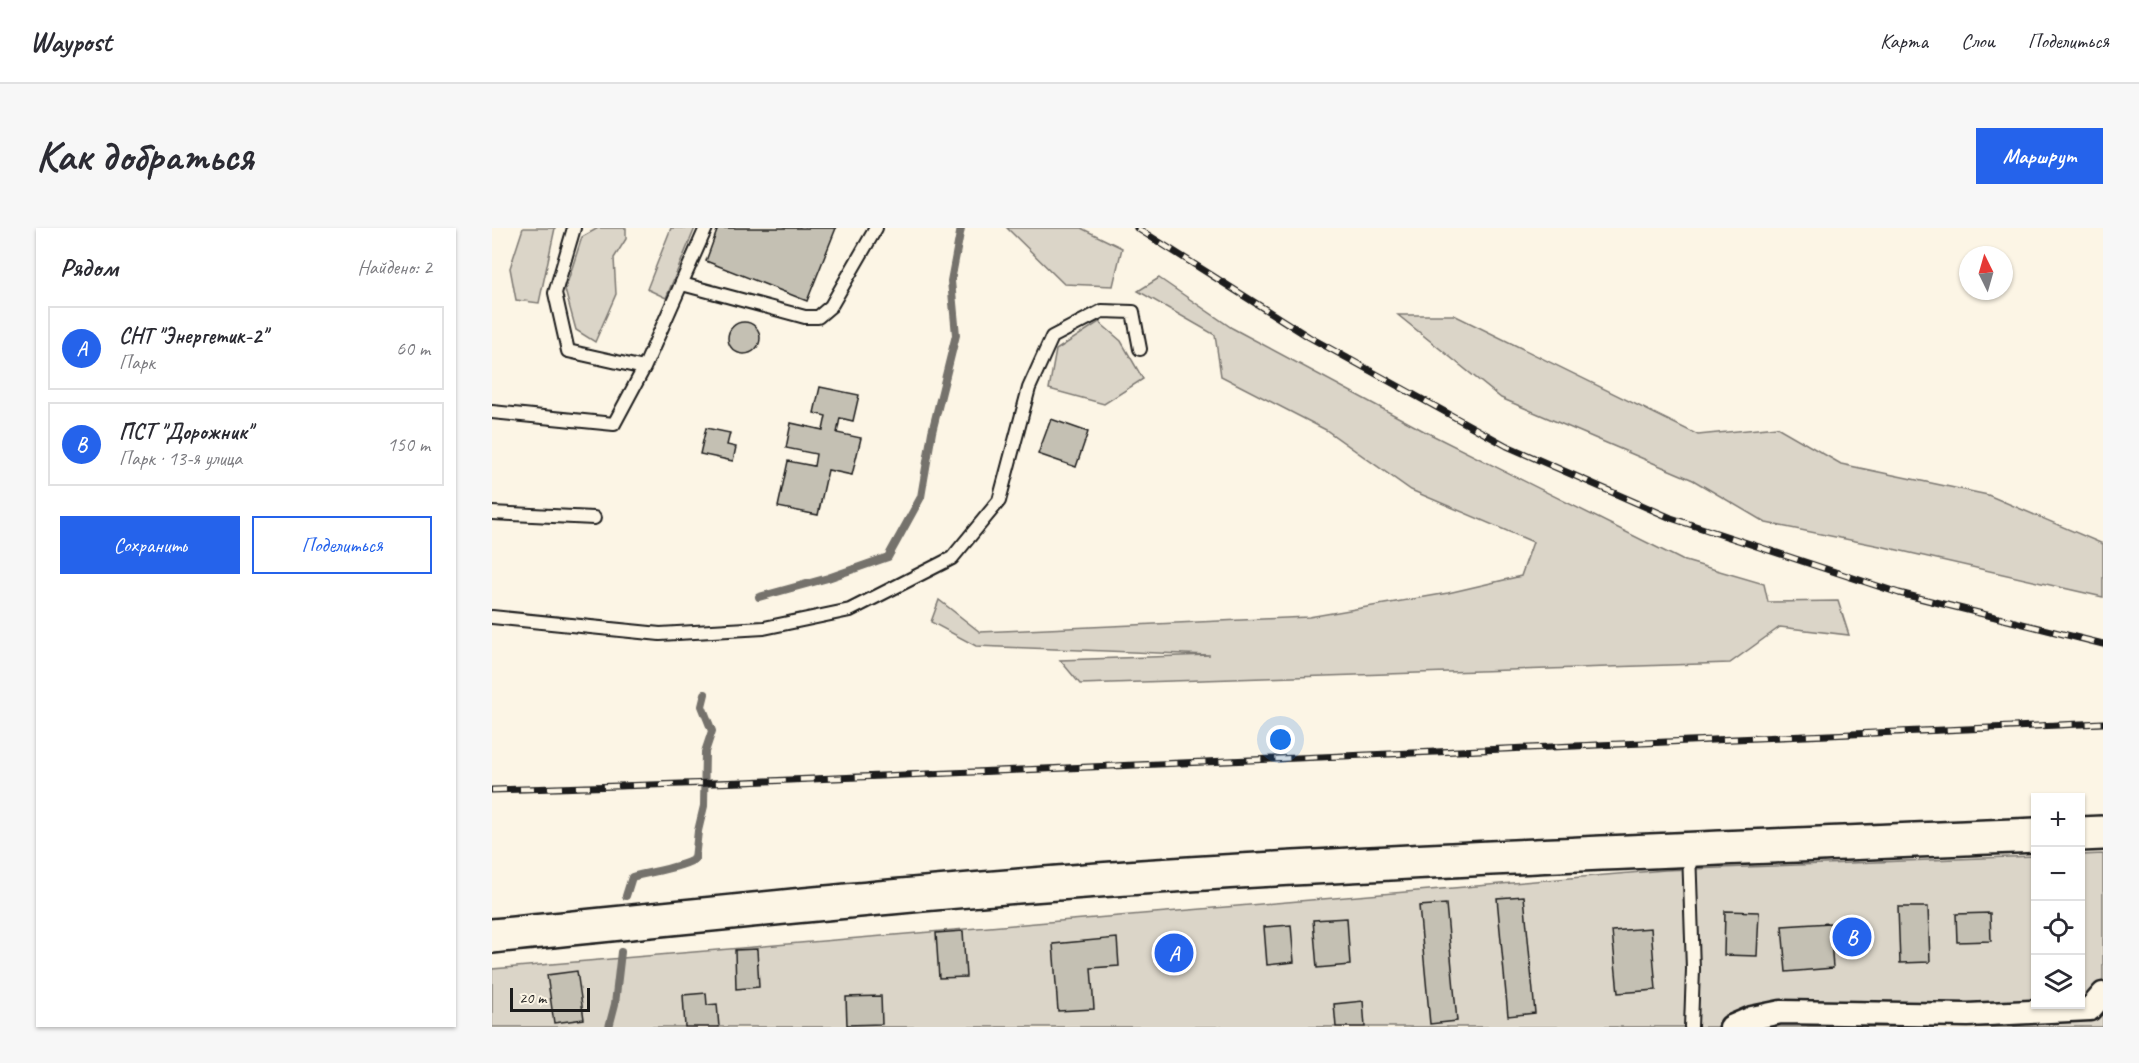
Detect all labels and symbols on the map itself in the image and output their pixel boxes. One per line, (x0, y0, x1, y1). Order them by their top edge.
north arrow (1959, 246, 2013, 300)
your location (1266, 725, 1295, 754)
pin: B (1832, 914, 1872, 960)
pin: A (1154, 930, 1194, 976)
scale bar (510, 985, 590, 1012)

